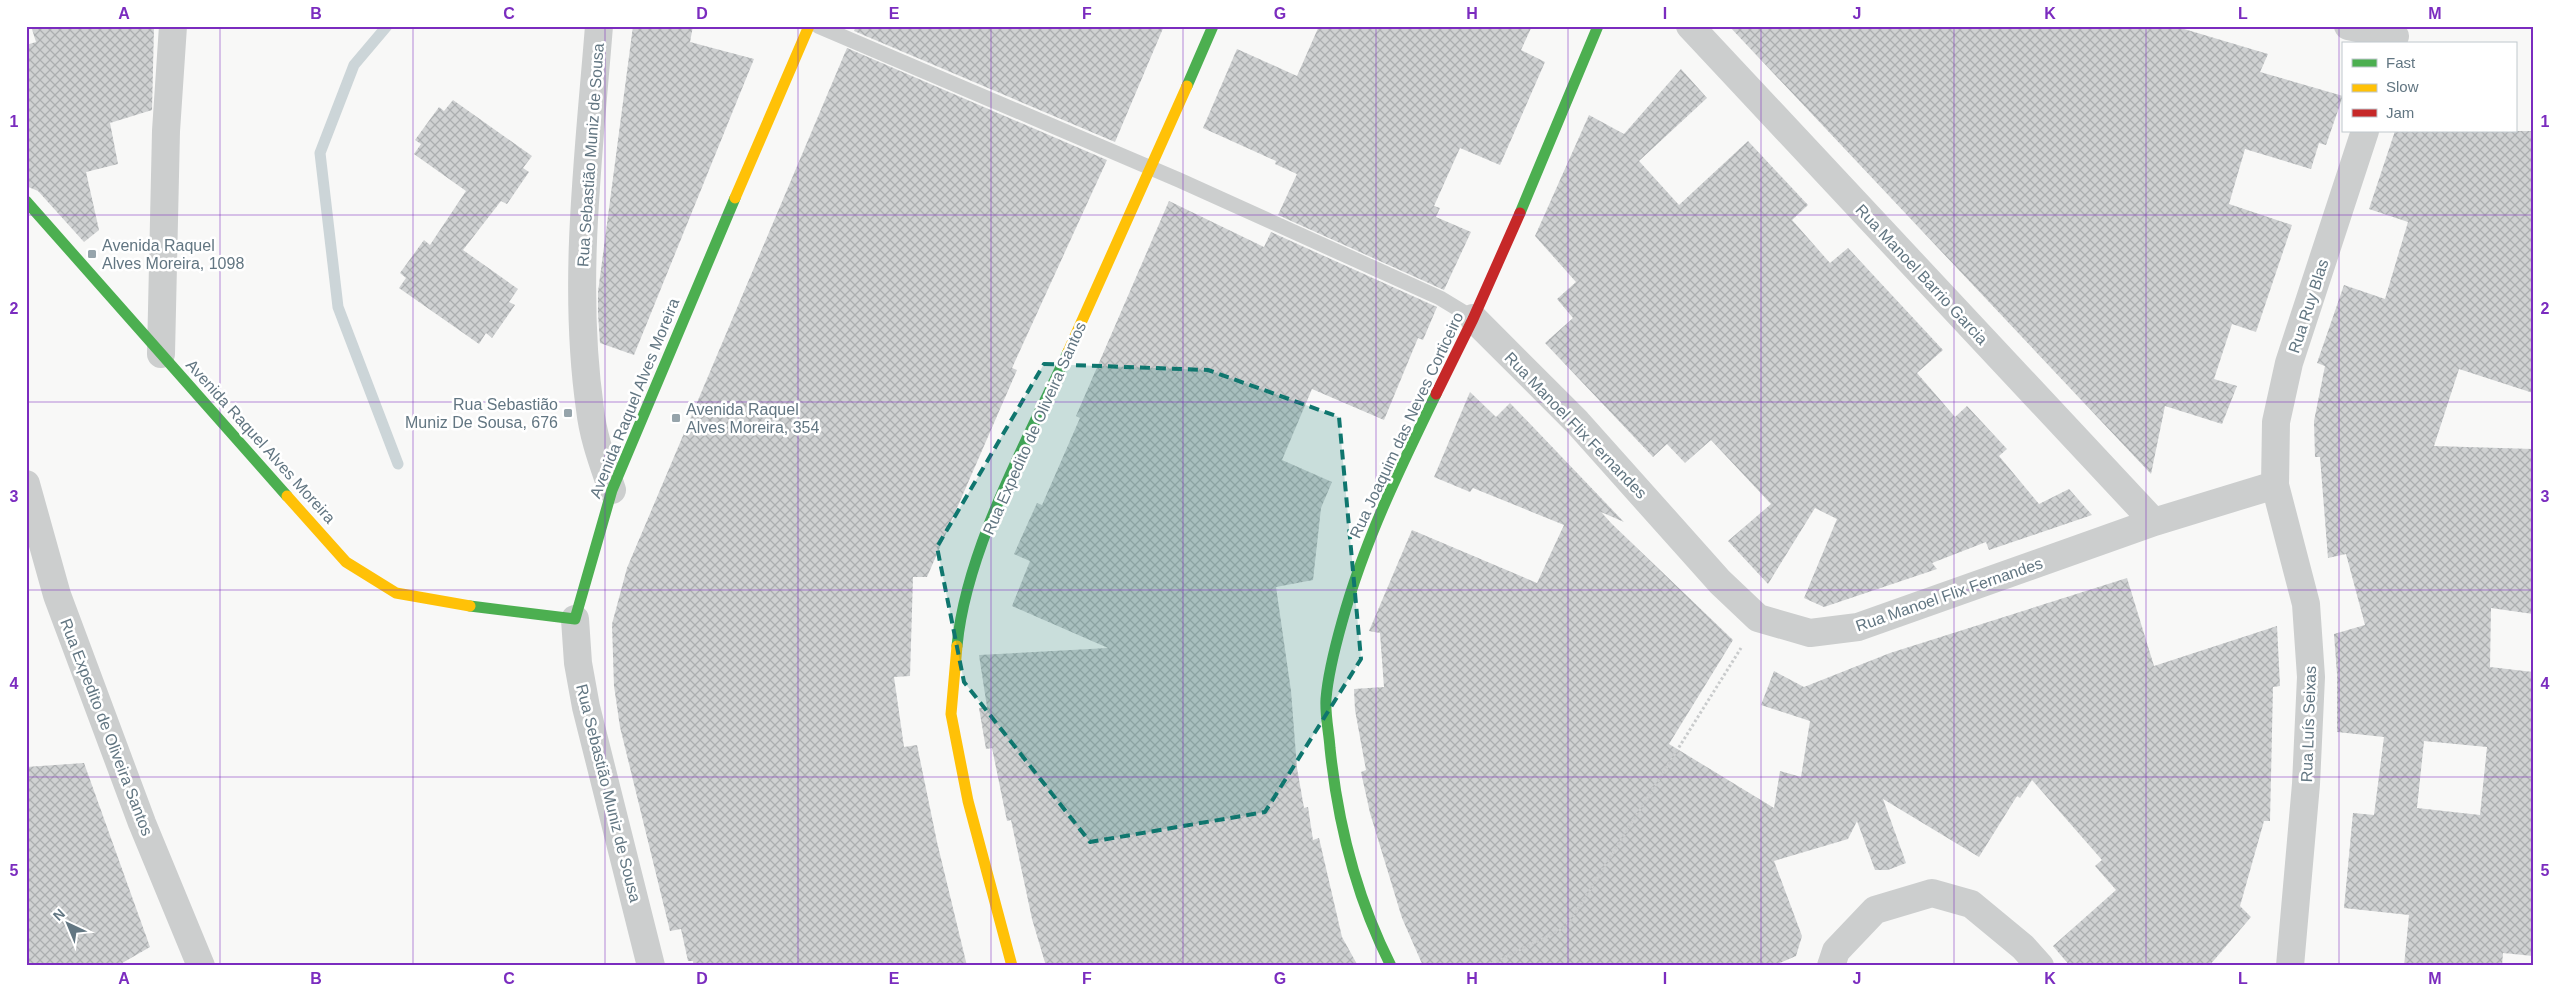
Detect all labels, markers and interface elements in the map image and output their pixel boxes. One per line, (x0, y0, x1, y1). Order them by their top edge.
text: A (118, 5, 130, 22)
text: B (310, 5, 322, 22)
text: C (503, 5, 515, 22)
text: D (696, 5, 708, 22)
text: E (889, 5, 900, 22)
text: F (1082, 5, 1092, 22)
text: G (1274, 5, 1286, 22)
text: H (1466, 5, 1478, 22)
text: I (1663, 5, 1667, 22)
text: J (1853, 5, 1861, 22)
text: K (2044, 5, 2056, 22)
text: L (2238, 5, 2248, 22)
text: M (2428, 5, 2442, 22)
legend (2342, 42, 2516, 132)
street label: Rua Sebastião Muniz de Sousa (574, 43, 607, 267)
text: Fast (2386, 54, 2416, 71)
text: Slow (2386, 78, 2419, 95)
text: Jam (2386, 104, 2414, 121)
text: 1 (10, 113, 19, 130)
text: 1 (2541, 113, 2550, 130)
street label: Rua Manoel Barrio Garcia (1852, 201, 1991, 348)
place label: Avenida Raquel Alves Moreira, 1098 (102, 237, 244, 272)
marker: Avenida Raquel Alves Moreira, 1098 (86, 248, 98, 260)
street label: Rua Ruy Blas (2285, 257, 2332, 355)
street label: Avenida Raquel Alves Moreira (586, 296, 682, 501)
text: 2 (10, 300, 19, 317)
text: 2 (2541, 300, 2550, 317)
street label: Rua Joaquim das Neves Corticeiro (1347, 309, 1466, 541)
street label: Rua Expedito de Oliveira Santos (980, 319, 1089, 537)
street label: Rua Manoel Flix Fernandes (1501, 349, 1650, 502)
street label: Avenida Raquel Alves Moreira (183, 356, 339, 527)
place label: Rua Sebastião Muniz De Sousa, 676 (405, 396, 558, 431)
place label: Avenida Raquel Alves Moreira, 354 (686, 401, 819, 436)
marker: Rua Sebastião Muniz De Sousa, 676 (562, 407, 574, 419)
marker: Avenida Raquel Alves Moreira, 354 (670, 412, 682, 424)
text: 3 (10, 488, 19, 505)
text: 3 (2541, 488, 2550, 505)
street label: Rua Manoel Flix Fernandes (1853, 554, 2045, 635)
street label: Rua Expedito de Oliveira Santos (57, 616, 156, 838)
street label: Rua Luís Seixas (2298, 665, 2319, 783)
text: 4 (10, 675, 19, 692)
text: 4 (2541, 675, 2550, 692)
street label: Rua Sebastião Muniz de Sousa (573, 682, 644, 904)
text: 5 (10, 862, 19, 879)
text: 5 (2541, 862, 2550, 879)
north arrow (42, 900, 92, 950)
text: N (50, 905, 68, 924)
text: A (118, 970, 130, 987)
text: B (310, 970, 322, 987)
text: C (503, 970, 515, 987)
text: D (696, 970, 708, 987)
text: E (889, 970, 900, 987)
text: F (1082, 970, 1092, 987)
text: G (1274, 970, 1286, 987)
text: H (1466, 970, 1478, 987)
text: I (1663, 970, 1667, 987)
text: J (1853, 970, 1861, 987)
text: K (2044, 970, 2056, 987)
text: L (2238, 970, 2248, 987)
text: M (2428, 970, 2442, 987)

